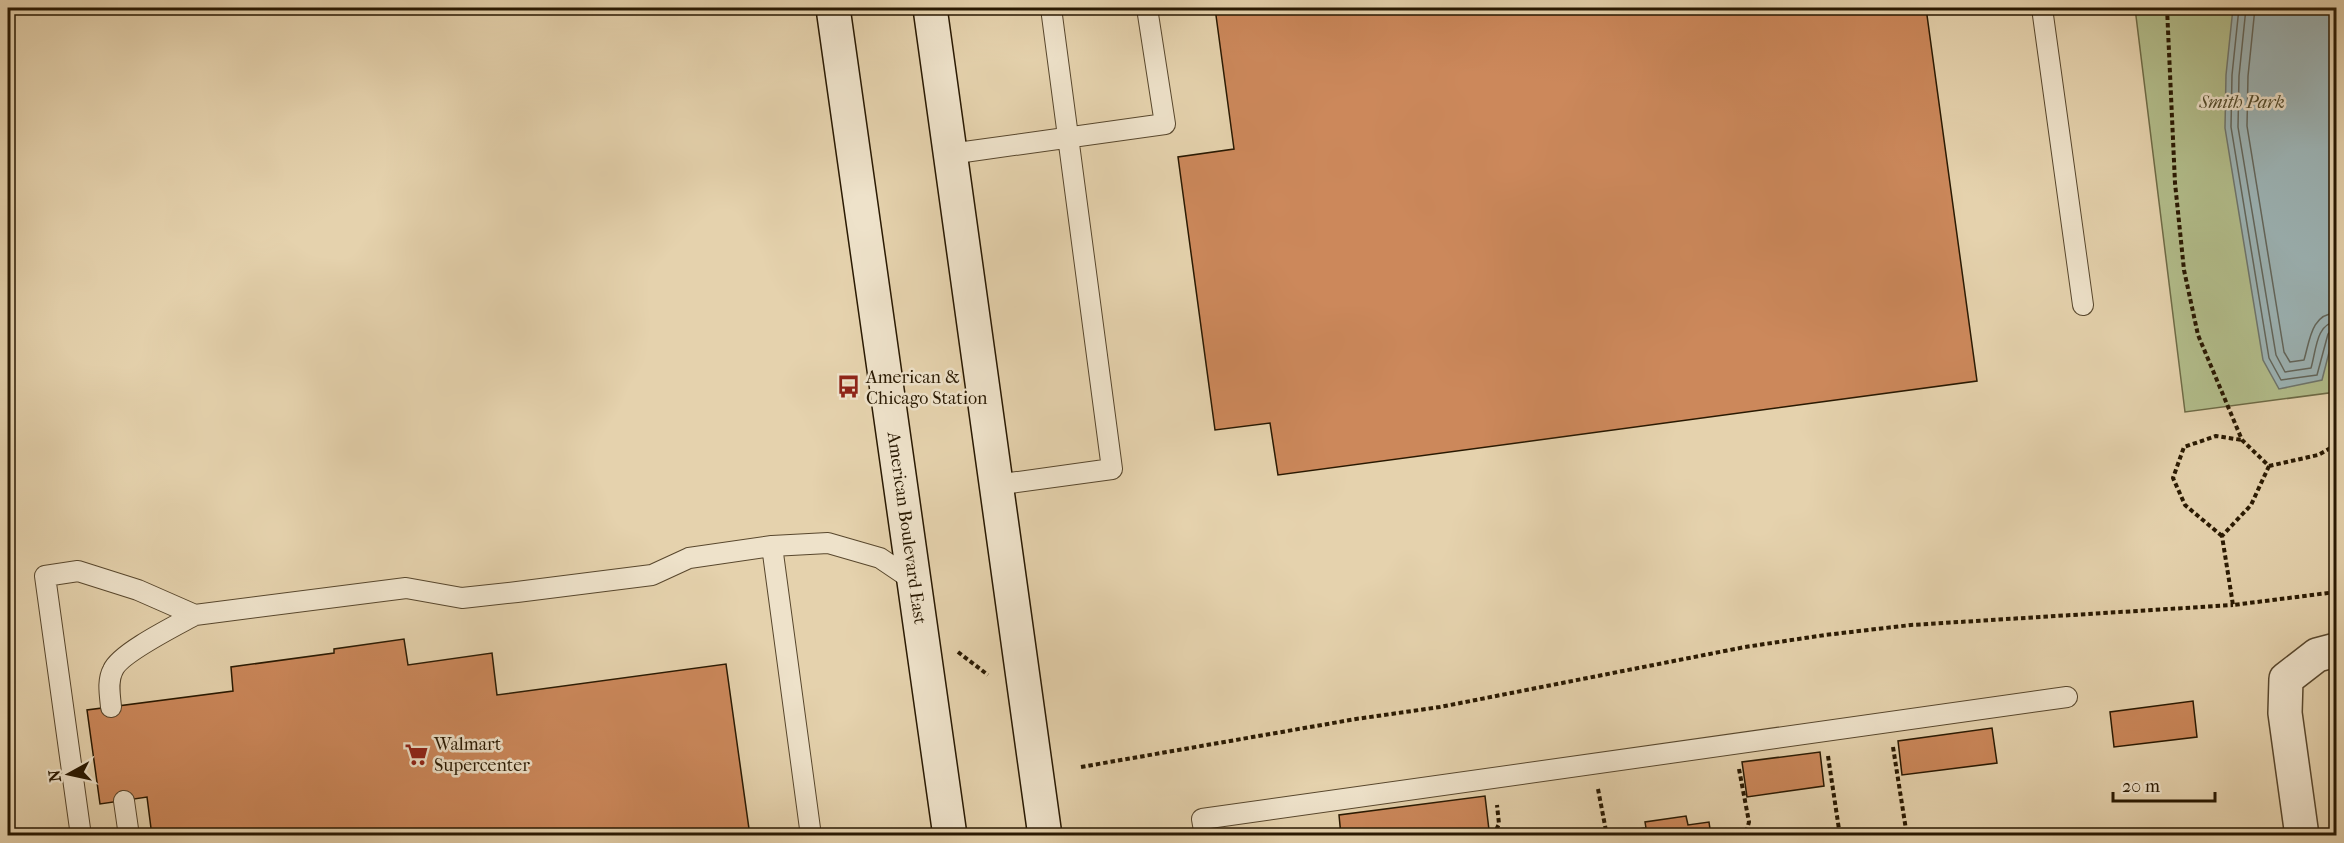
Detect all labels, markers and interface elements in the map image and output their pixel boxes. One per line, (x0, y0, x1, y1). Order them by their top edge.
park label: Smith Park (2198, 92, 2285, 113)
place label: American & Chicago Station (865, 367, 988, 409)
bus stop icon: American & Chicago Station (835, 374, 861, 400)
street label: American Boulevard East (882, 430, 930, 626)
place label: Walmart Supercenter (433, 734, 530, 776)
supermarket icon: Walmart Supercenter (403, 741, 429, 767)
north arrow (39, 744, 99, 804)
scale bar (2113, 765, 2215, 803)
text: N (44, 768, 65, 783)
text: 20 m (2122, 776, 2160, 797)

